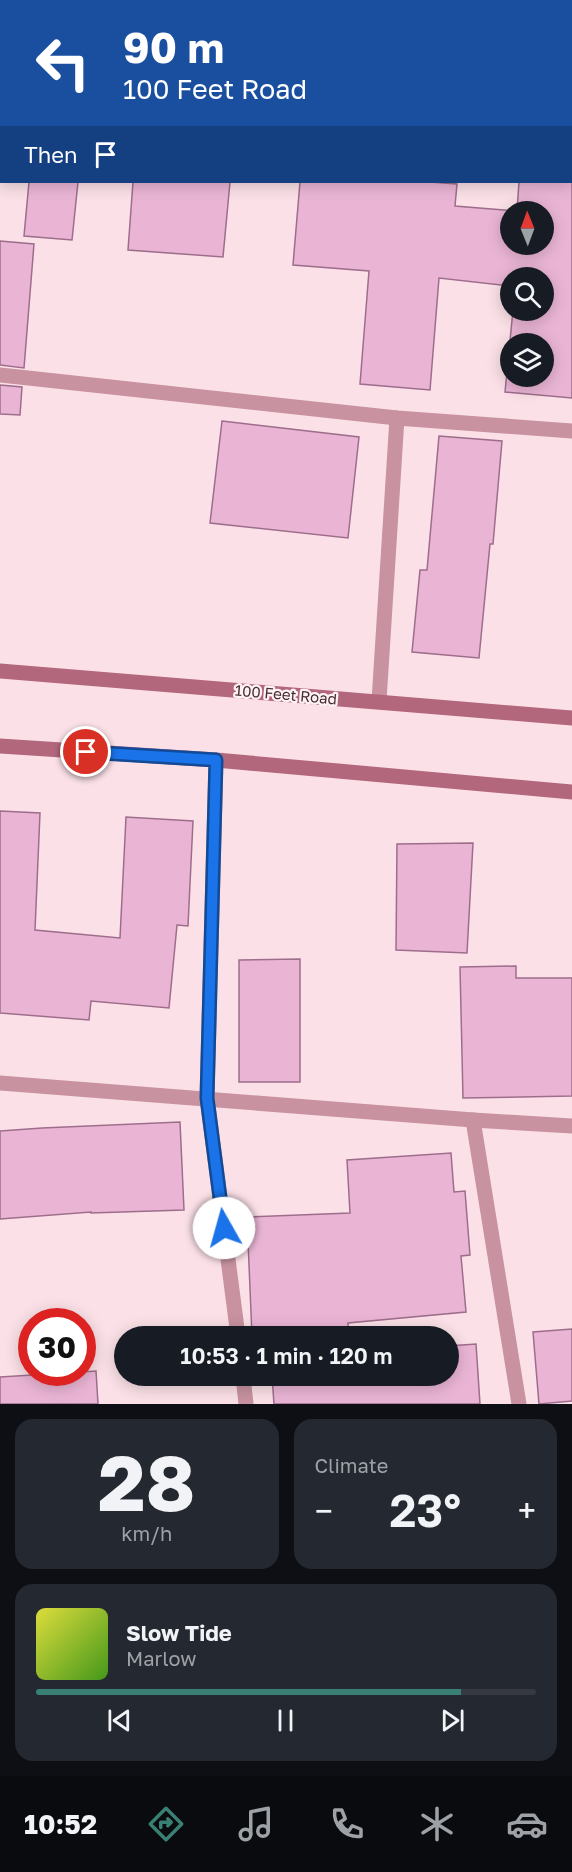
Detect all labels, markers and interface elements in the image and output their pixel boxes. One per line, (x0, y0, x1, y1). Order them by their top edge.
text: 90 m (123, 22, 224, 72)
icon: left (24, 24, 102, 102)
text: 100 Feet Road (123, 73, 307, 105)
icon: arrive (89, 138, 122, 171)
text: Then (24, 141, 77, 168)
north arrow (500, 201, 554, 255)
map controls (500, 201, 554, 387)
button: search (500, 267, 554, 321)
button: layers (500, 333, 554, 387)
street label: 100 Feet Road (234, 681, 338, 707)
pin (60, 726, 111, 777)
icon: arrive (69, 735, 102, 768)
position arrow (192, 1196, 256, 1260)
speed limit sign: 30 (18, 1308, 96, 1386)
text: 10:53 · 1 min · 120 m (180, 1342, 393, 1369)
text: 28 (98, 1435, 196, 1528)
text: Climate (315, 1453, 388, 1477)
text: 23° (389, 1483, 461, 1537)
text: − (315, 1491, 333, 1530)
text: + (518, 1491, 536, 1530)
text: km/h (121, 1521, 172, 1545)
text: Slow Tide (126, 1619, 232, 1646)
text: Marlow (126, 1646, 197, 1670)
icon: previous (103, 1704, 136, 1737)
icon: pause (269, 1704, 302, 1737)
icon: next (436, 1704, 469, 1737)
icon: directions (145, 1803, 187, 1845)
icon: music (235, 1803, 277, 1845)
icon: phone (326, 1803, 368, 1845)
icon: climate (416, 1803, 458, 1845)
icon: car (506, 1803, 548, 1845)
text: 10:52 (24, 1808, 97, 1840)

